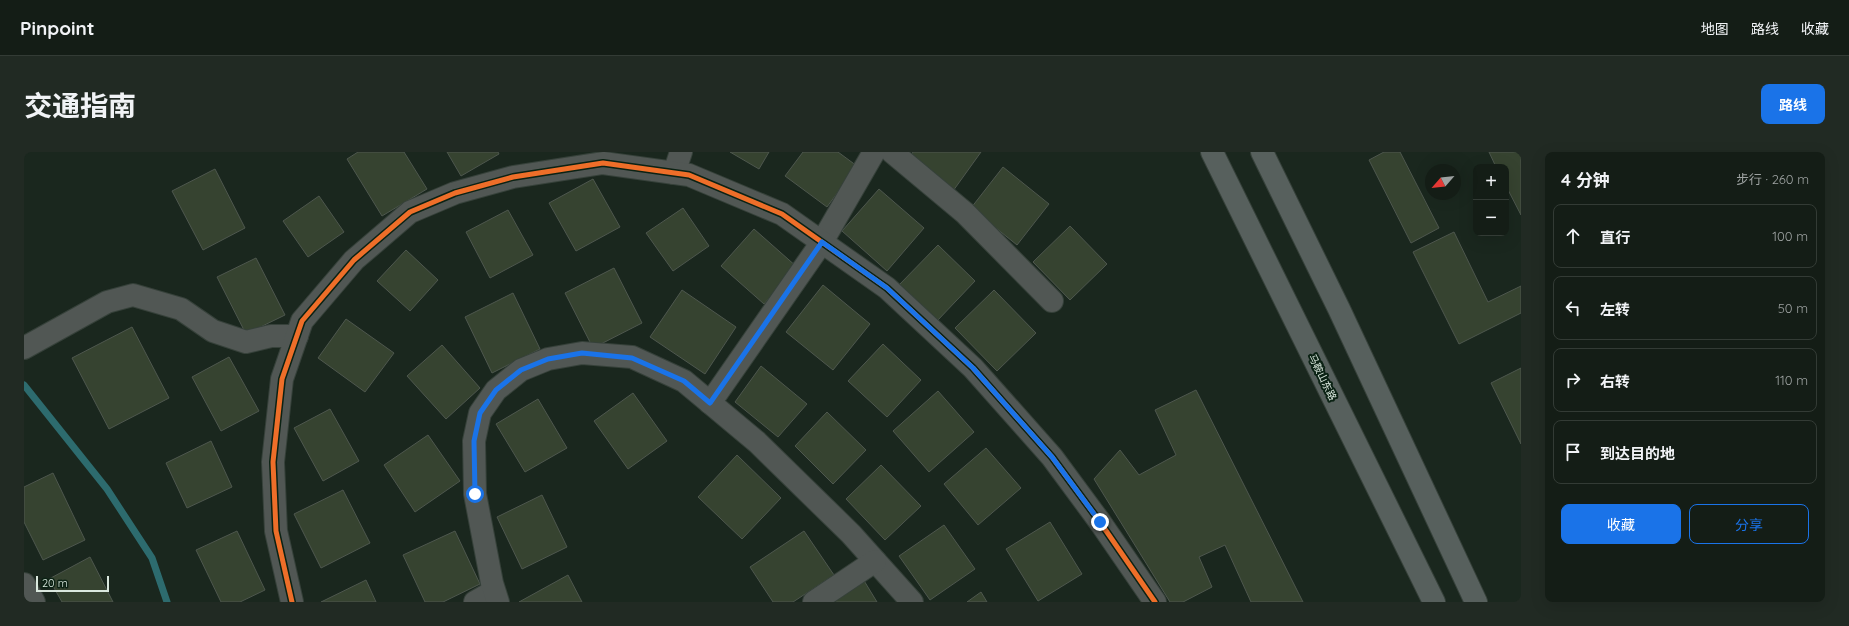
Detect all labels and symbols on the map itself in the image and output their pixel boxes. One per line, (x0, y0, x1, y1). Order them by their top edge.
north arrow (1425, 164, 1461, 200)
street label: 马鞍山东路 (1306, 352, 1339, 403)
route start (466, 485, 484, 503)
route end (1091, 513, 1109, 531)
scale bar (36, 574, 109, 593)

